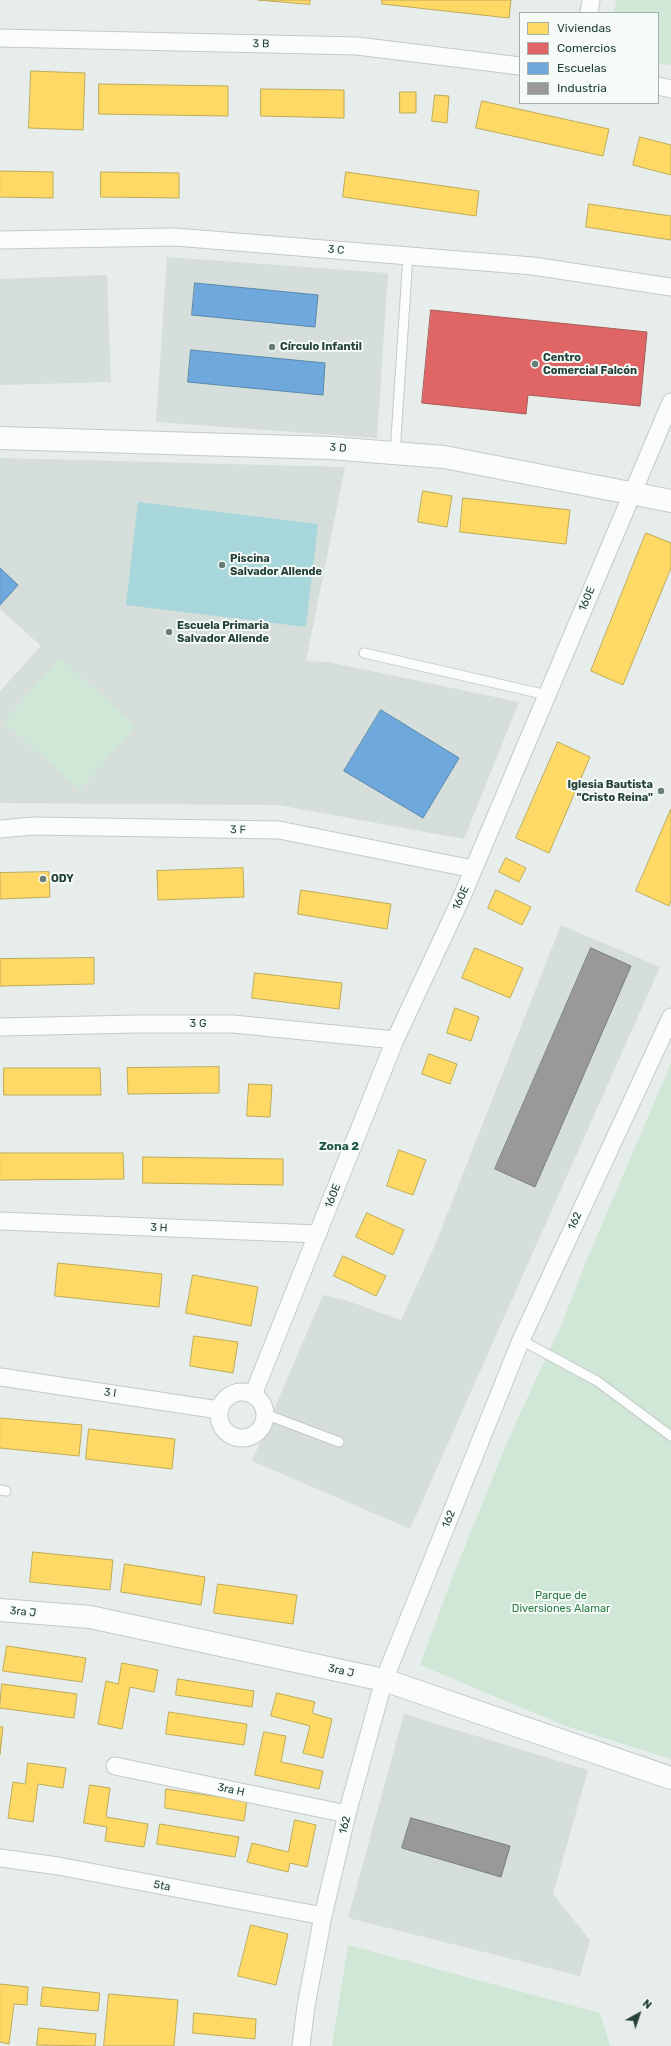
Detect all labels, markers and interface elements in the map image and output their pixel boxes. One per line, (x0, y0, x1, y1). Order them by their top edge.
legend (519, 12, 659, 104)
text: Viviendas (557, 21, 611, 35)
street label: 3 B (253, 37, 269, 51)
text: Comercios (557, 41, 616, 55)
text: Escuelas (557, 61, 607, 75)
text: Industria (557, 81, 607, 95)
street label: 3 C (327, 243, 345, 257)
place label: Círculo Infantil (280, 340, 362, 354)
marker: Círculo Infantil (267, 342, 277, 352)
place label: Centro Comercial Falcón (543, 351, 637, 377)
marker: Centro Comercial Falcón (530, 359, 540, 369)
street label: 3 D (329, 441, 347, 455)
place label: Piscina Salvador Allende (230, 552, 322, 578)
marker: Piscina Salvador Allende (217, 560, 227, 570)
street label: 160E (576, 585, 598, 613)
place label: Escuela Primaria Salvador Allende (177, 619, 269, 645)
marker: Escuela Primaria Salvador Allende (164, 627, 174, 637)
place label: Iglesia Bautista "Cristo Reina" (567, 778, 653, 804)
marker: Iglesia Bautista "Cristo Reina" (656, 786, 666, 796)
street label: 3 F (230, 823, 246, 837)
place label: ODY (51, 872, 74, 886)
marker: ODY (38, 874, 48, 884)
street label: 160E (450, 884, 472, 912)
street label: 3 G (190, 1017, 206, 1031)
district label: Zona 2 (319, 1140, 359, 1154)
street label: 160E (322, 1182, 344, 1210)
street label: 162 (565, 1210, 585, 1232)
street label: 3 H (150, 1221, 168, 1235)
street label: 3 I (103, 1386, 117, 1400)
street label: 162 (440, 1508, 458, 1530)
park label: Parque de Diversiones Alamar (512, 1589, 610, 1615)
street label: 3ra J (9, 1604, 37, 1620)
street label: 3ra J (327, 1662, 355, 1680)
street label: 3ra H (216, 1781, 246, 1799)
street label: 162 (336, 1815, 354, 1835)
street label: 5ta (152, 1878, 172, 1894)
north arrow (619, 1994, 659, 2034)
text: N (640, 1997, 654, 2012)

